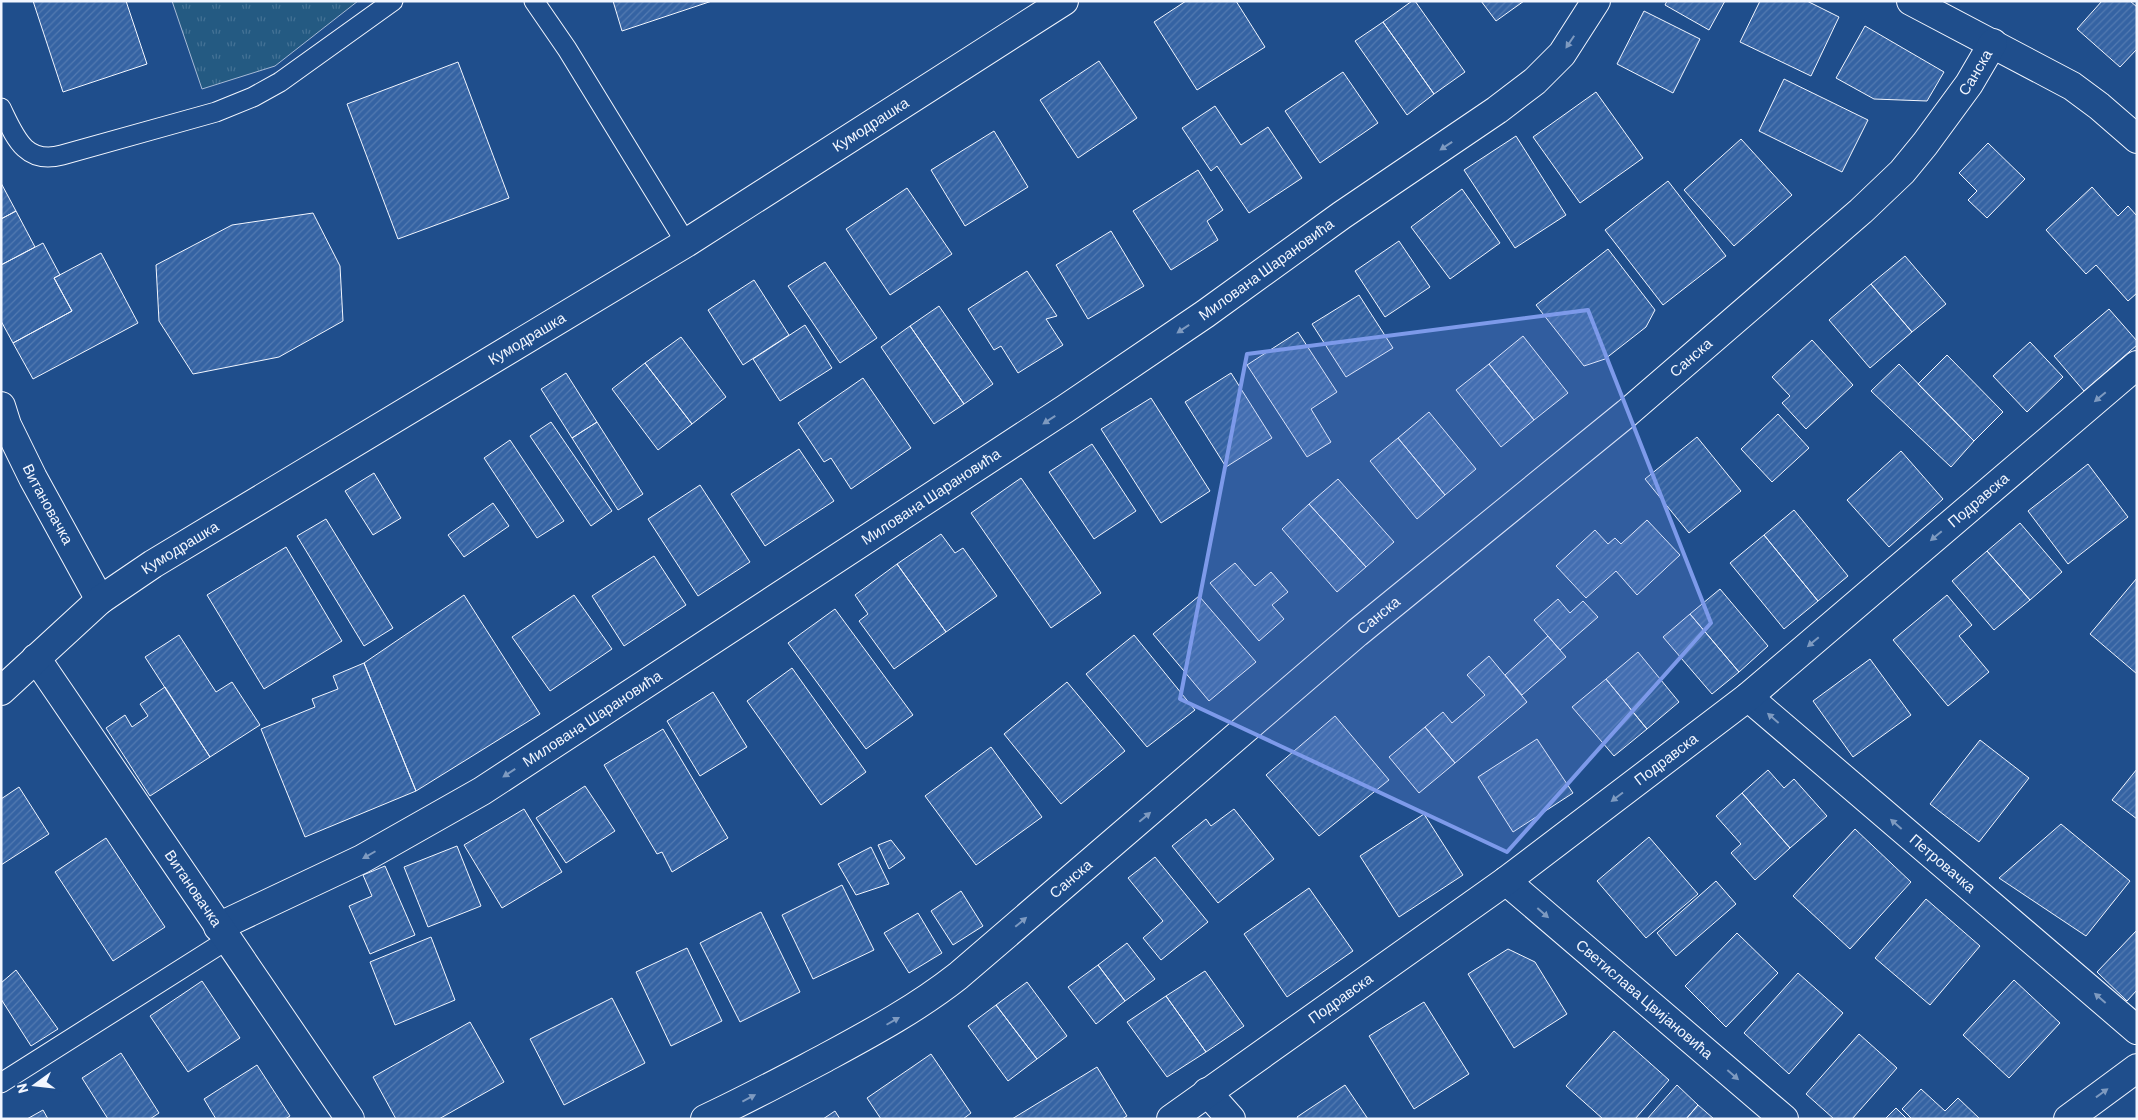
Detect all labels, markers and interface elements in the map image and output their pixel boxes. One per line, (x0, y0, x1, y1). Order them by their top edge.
one-way arrow (1565, 36, 1575, 49)
street label: Санска (1954, 45, 1996, 98)
street label: Кумодрашка (829, 93, 912, 155)
one-way arrow (1439, 141, 1452, 150)
street label: Милована Шарановића (1195, 214, 1337, 324)
street label: Кумодрашка (484, 307, 569, 368)
one-way arrow (1176, 324, 1190, 334)
street label: Санска (1665, 333, 1716, 380)
one-way arrow (2094, 391, 2106, 403)
one-way arrow (1042, 415, 1055, 424)
street label: Милована Шарановића (858, 444, 1004, 548)
street label: Витановачка (19, 461, 78, 548)
street label: Подравска (1944, 468, 2013, 531)
street label: Кумодрашка (137, 516, 222, 577)
one-way arrow (1930, 531, 1943, 542)
street label: Санска (1353, 591, 1404, 638)
one-way arrow (1807, 636, 1819, 648)
street label: Милована Шарановића (519, 666, 665, 770)
one-way arrow (1768, 712, 1780, 724)
street label: Подравска (1630, 728, 1701, 788)
one-way arrow (503, 768, 516, 778)
one-way arrow (1610, 792, 1624, 802)
one-way arrow (1138, 811, 1151, 822)
one-way arrow (1891, 818, 1903, 830)
street label: Петровачка (1906, 830, 1980, 896)
street label: Витановачка (161, 846, 227, 930)
one-way arrow (363, 851, 376, 860)
street label: Санска (1045, 854, 1096, 901)
one-way arrow (1537, 907, 1549, 918)
one-way arrow (1015, 916, 1027, 928)
street label: Светислава Цвијановића (1573, 935, 1718, 1063)
street label: Подравска (1304, 968, 1376, 1027)
one-way arrow (2094, 992, 2106, 1004)
one-way arrow (885, 1017, 900, 1025)
north arrow (10, 1060, 60, 1110)
one-way arrow (1726, 1070, 1739, 1081)
text: N (13, 1082, 31, 1095)
one-way arrow (2095, 1088, 2109, 1098)
one-way arrow (742, 1094, 757, 1102)

